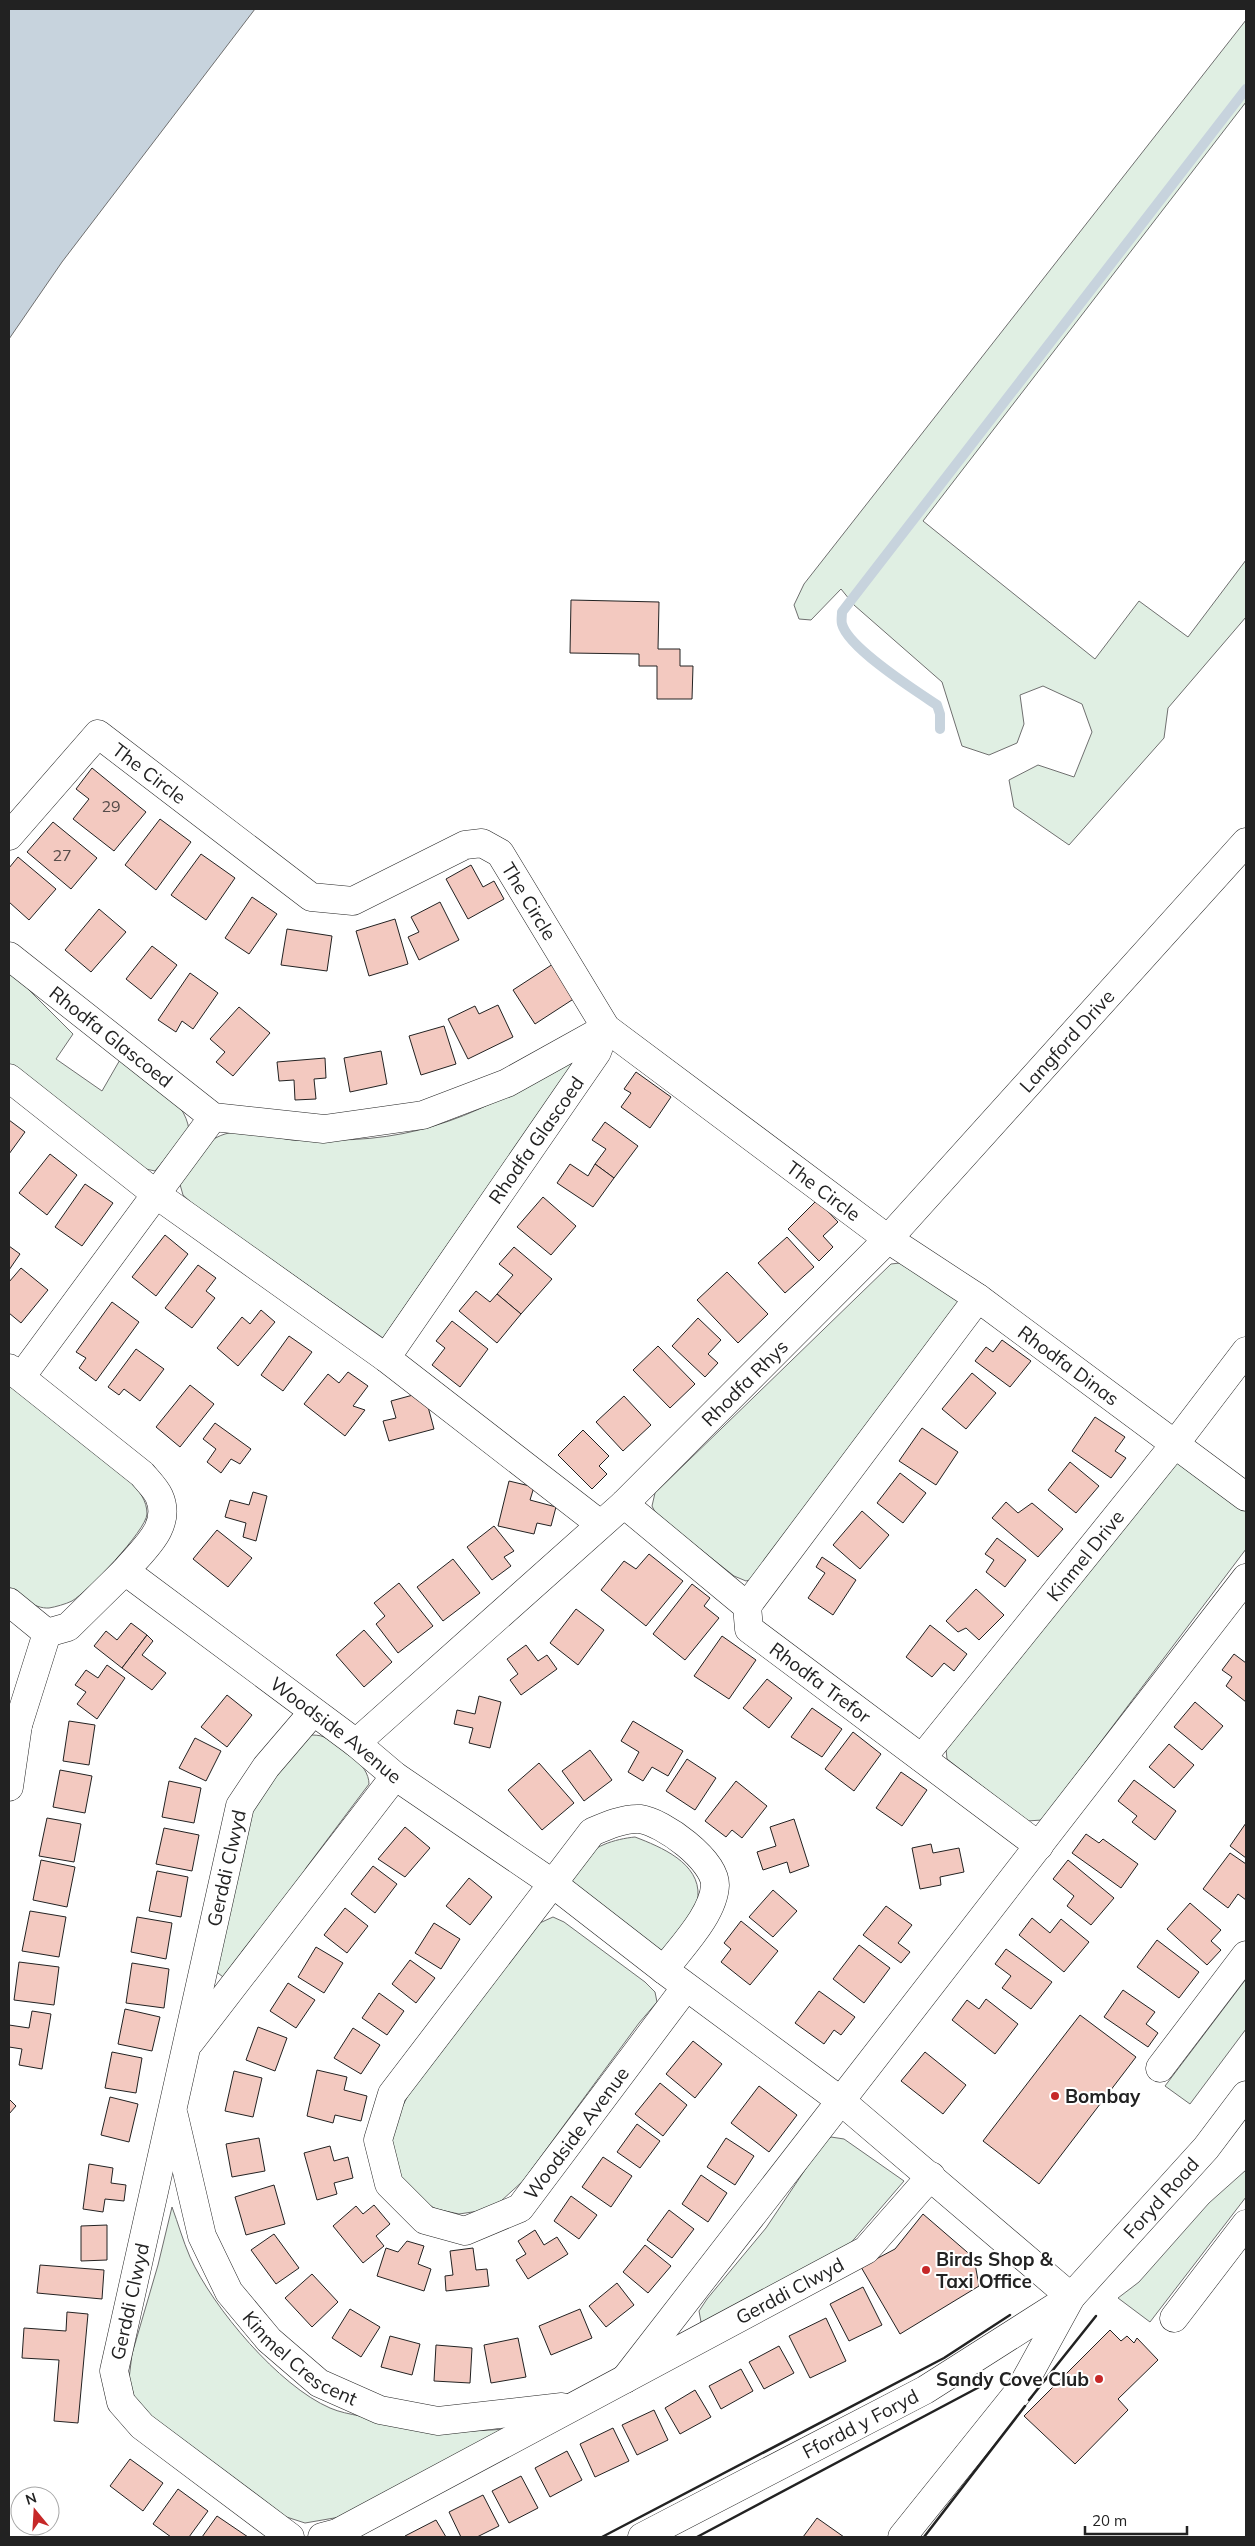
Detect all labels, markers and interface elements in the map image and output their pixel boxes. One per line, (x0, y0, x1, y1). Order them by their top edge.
street label: The Circle (108, 737, 191, 809)
house number: 29 (101, 796, 121, 816)
house number: 27 (52, 845, 72, 865)
street label: The Circle (496, 858, 562, 944)
street label: Rhodfa Glascoed (45, 981, 177, 1093)
street label: Langford Drive (1014, 984, 1119, 1097)
street label: Rhodfa Glascoed (483, 1072, 589, 1208)
street label: The Circle (782, 1155, 865, 1226)
street label: Rhodfa Dinas (1013, 1320, 1124, 1411)
street label: Rhodfa Rhys (696, 1334, 793, 1431)
street label: Kinmel Drive (1041, 1505, 1129, 1606)
street label: Rhodfa Trefor (765, 1637, 876, 1728)
street label: Woodside Avenue (266, 1671, 407, 1788)
street label: Gerddi Clwyd (202, 1807, 251, 1929)
street label: Woodside Avenue (519, 2062, 634, 2204)
place label: Bombay (1065, 2084, 1141, 2108)
marker: Bombay (1049, 2090, 1061, 2102)
street label: Foryd Road (1118, 2152, 1204, 2243)
street label: Gerddi Clwyd (105, 2241, 154, 2362)
place label: Birds Shop & Taxi Office (936, 2247, 1054, 2293)
street label: Gerddi Clwyd (732, 2252, 848, 2329)
marker: Birds Shop & Taxi Office (920, 2264, 932, 2276)
street label: Kinmel Crescent (238, 2306, 361, 2411)
place label: Sandy Cove Club (936, 2367, 1089, 2391)
marker: Sandy Cove Club (1093, 2373, 1105, 2385)
street label: Ffordd y Foryd (798, 2384, 922, 2464)
north arrow (10, 2486, 60, 2536)
text: N (23, 2488, 39, 2509)
scale bar (1085, 2504, 1188, 2536)
text: 20 m (1092, 2511, 1127, 2530)

